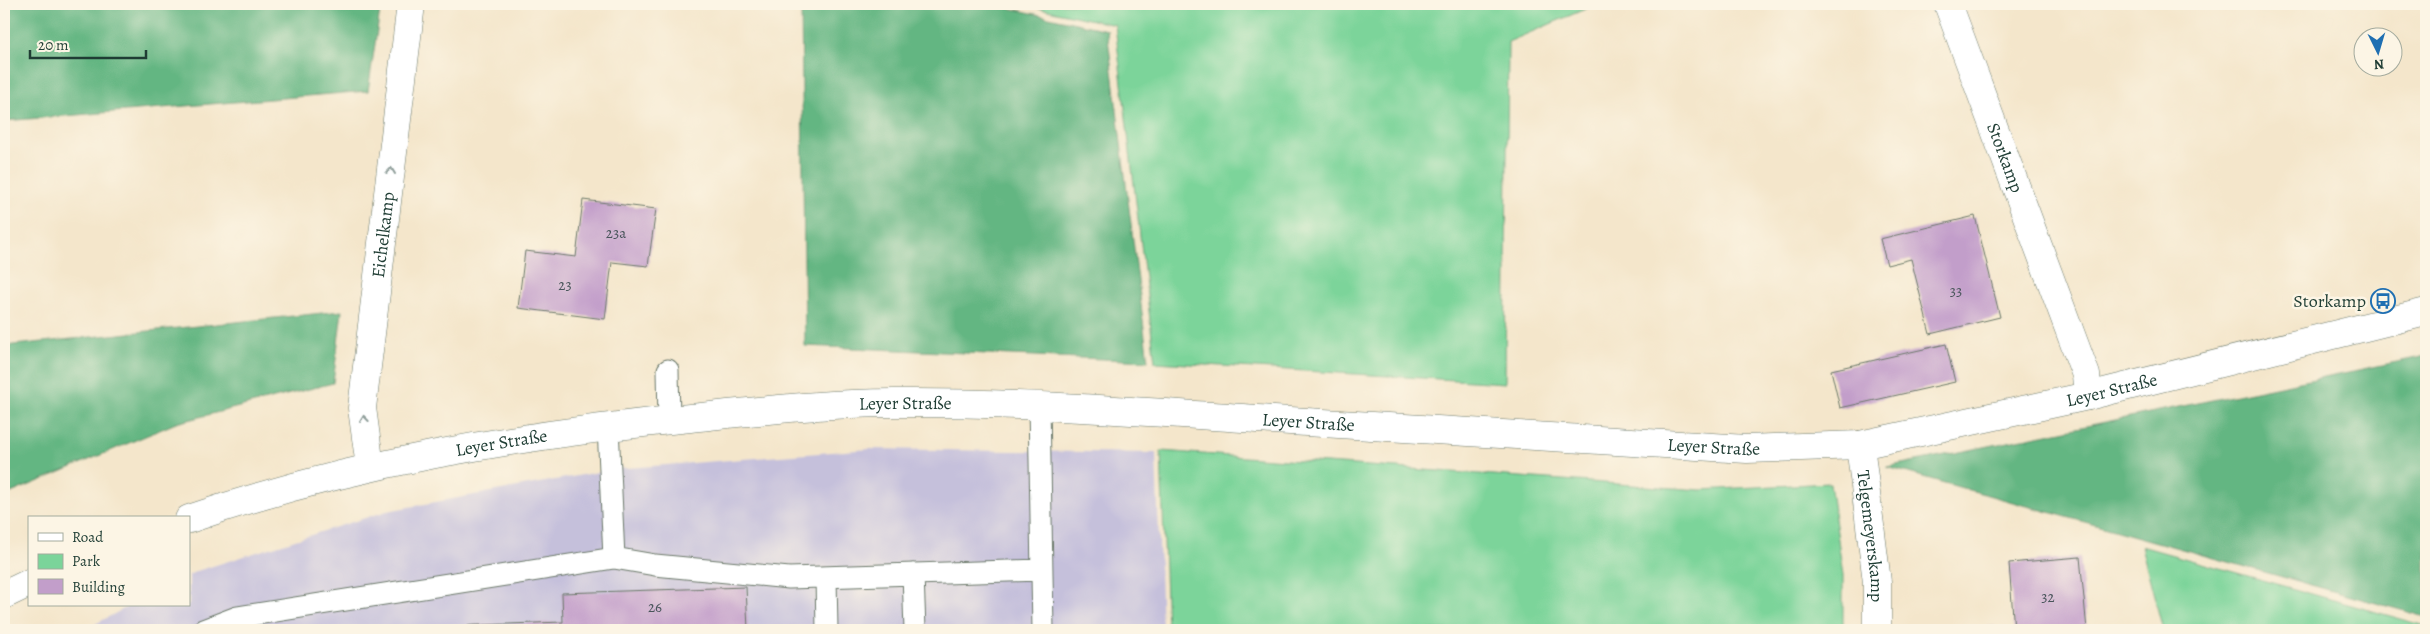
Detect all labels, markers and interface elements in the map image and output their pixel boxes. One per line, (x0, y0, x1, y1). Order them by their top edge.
scale bar (30, 28, 146, 60)
north arrow (2352, 28, 2402, 78)
text: 20 m (38, 35, 69, 55)
text: N (2373, 55, 2385, 74)
street label: Storkamp (1981, 119, 2029, 196)
one-way arrow (385, 166, 396, 174)
street label: Eichelkamp (366, 190, 400, 279)
house number: 23a (606, 223, 626, 243)
house number: 23 (558, 275, 572, 295)
house number: 33 (1950, 281, 1962, 301)
bus stop icon: Storkamp (2370, 288, 2396, 314)
place label: Storkamp (2293, 289, 2366, 313)
street label: Leyer Straße (2064, 367, 2160, 412)
street label: Leyer Straße (858, 391, 952, 416)
street label: Leyer Straße (1261, 407, 1356, 437)
one-way arrow (359, 414, 370, 422)
street label: Leyer Straße (453, 423, 549, 462)
street label: Leyer Straße (1667, 432, 1761, 461)
street label: Telgemeyerskamp (1851, 469, 1889, 602)
legend (28, 516, 190, 606)
text: Road (72, 527, 104, 547)
text: Park (72, 551, 101, 571)
text: Building (72, 577, 125, 597)
house number: 32 (2041, 587, 2055, 607)
house number: 26 (648, 597, 662, 617)

